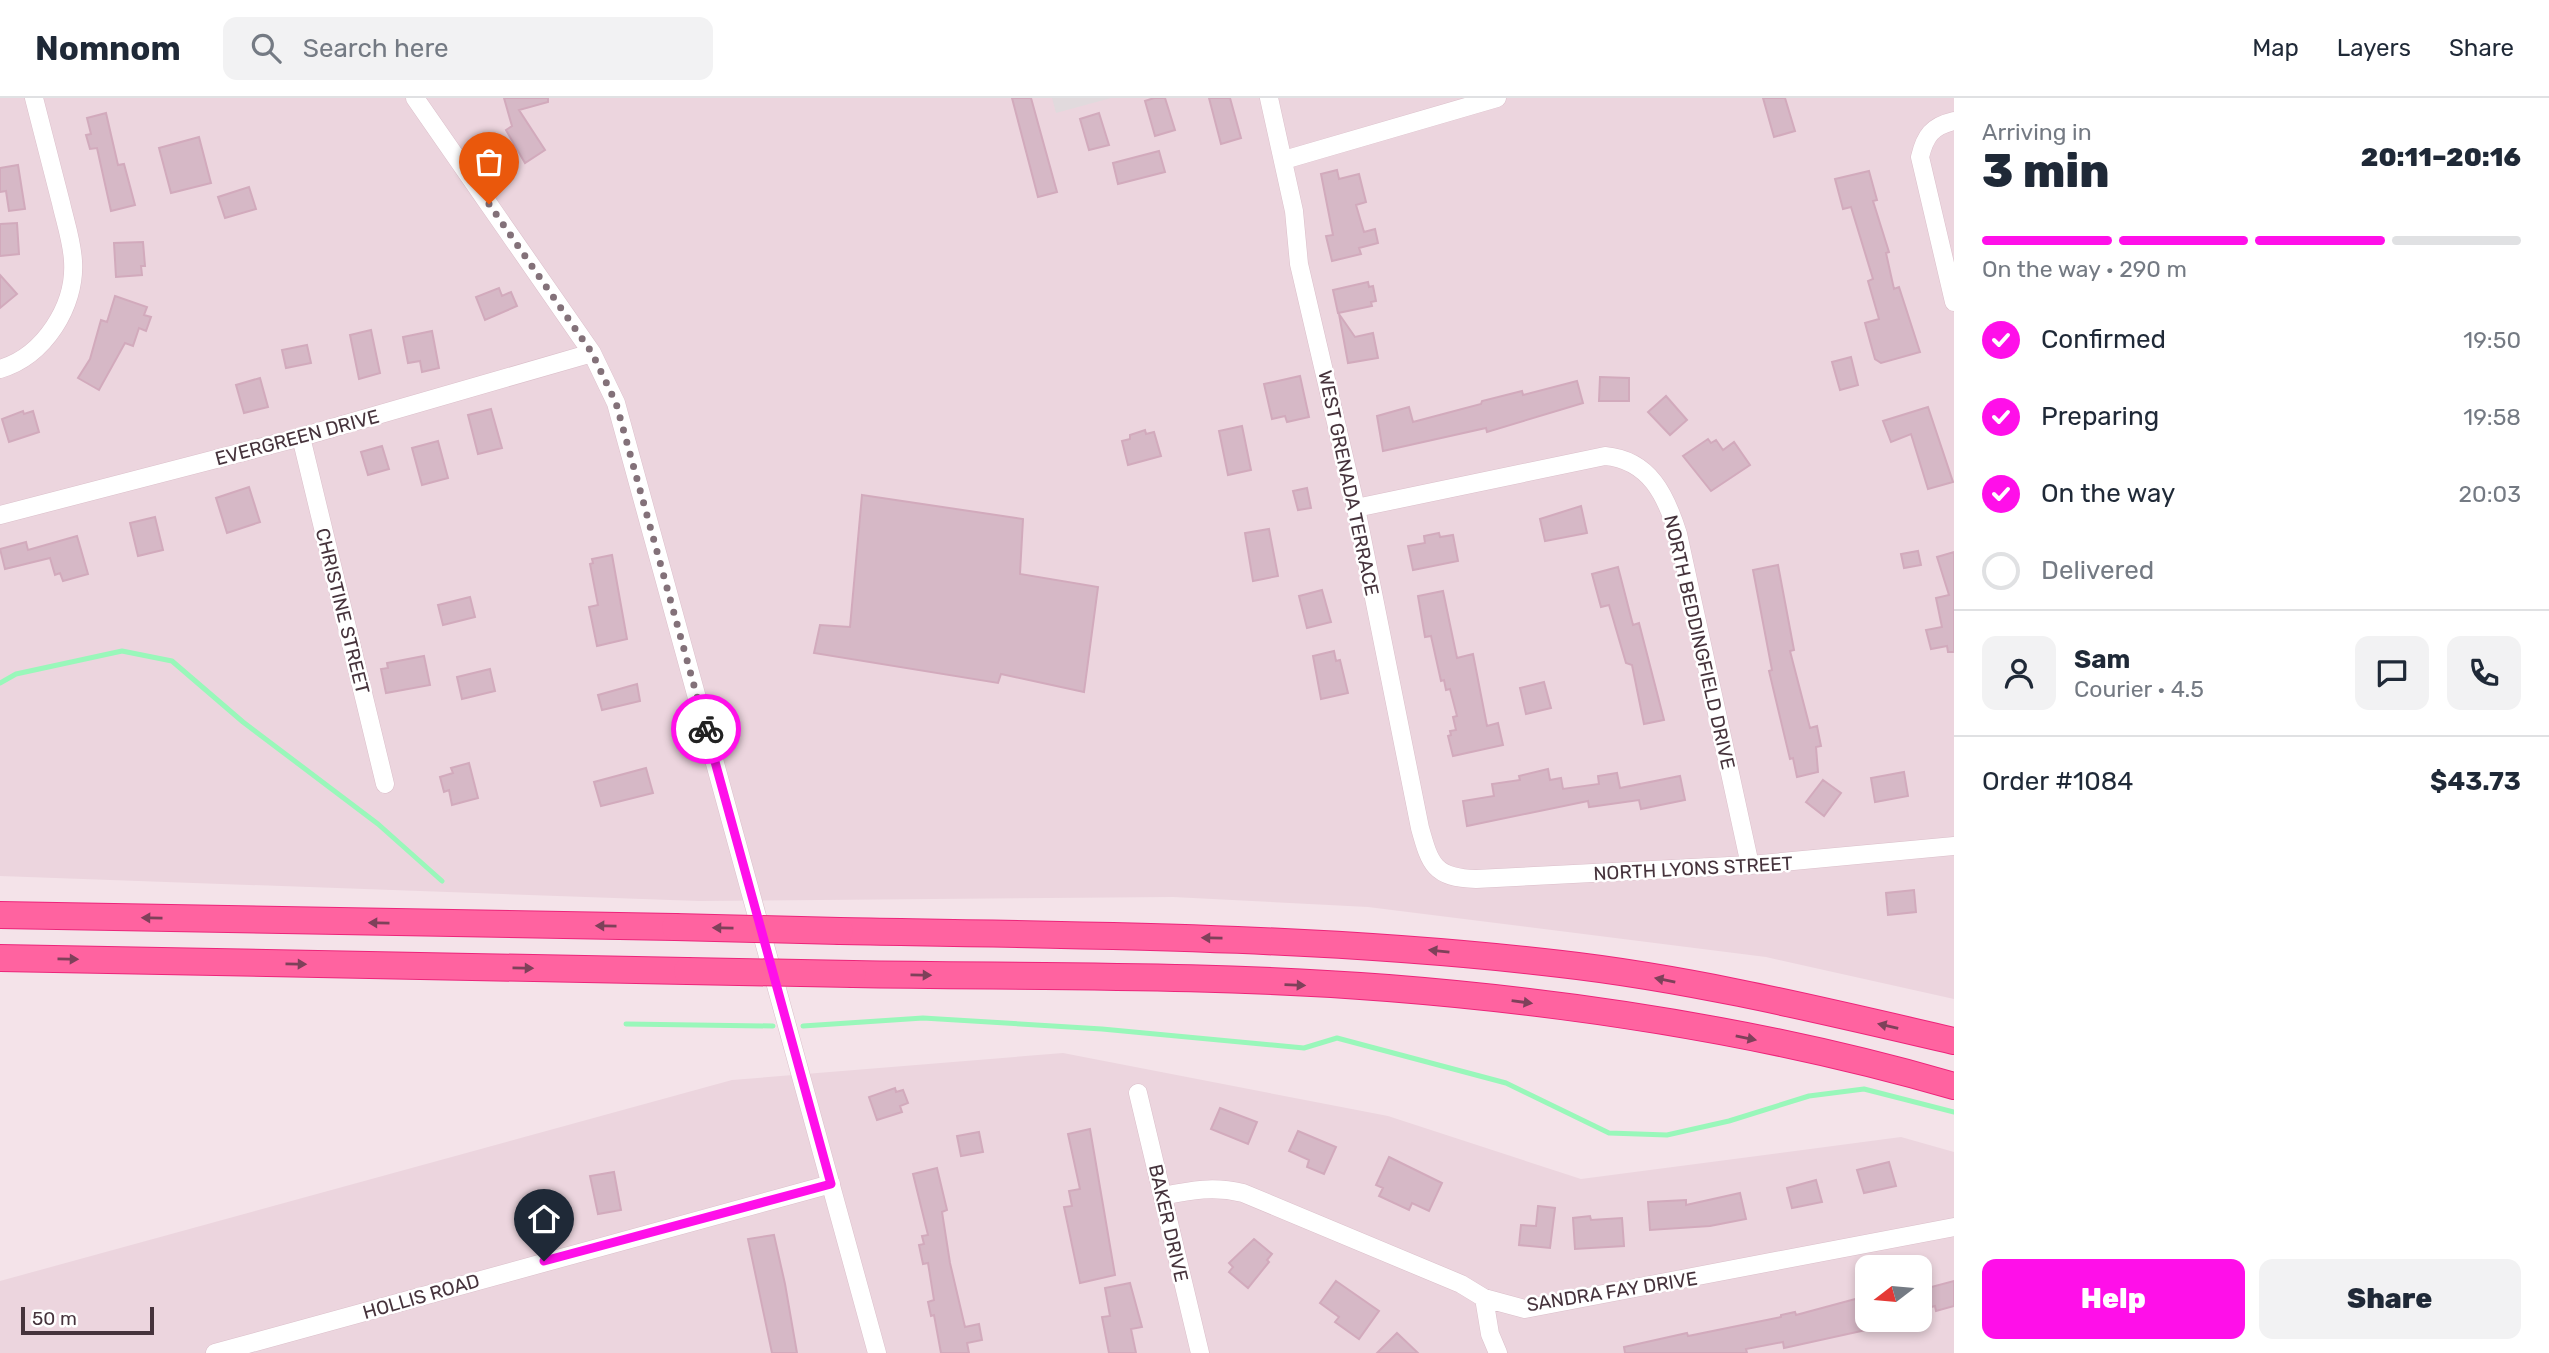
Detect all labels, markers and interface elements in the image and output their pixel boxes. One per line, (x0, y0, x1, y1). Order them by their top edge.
search box (223, 17, 713, 80)
text: Nomnom (35, 29, 181, 68)
icon: search (247, 29, 285, 67)
text: Search here (303, 33, 449, 64)
text: Map (2252, 34, 2299, 62)
text: Layers (2337, 34, 2411, 62)
text: Share (2449, 34, 2514, 62)
text: Arriving in (1982, 118, 2092, 146)
pin (459, 132, 519, 204)
text: 20:11–20:16 (2361, 142, 2521, 173)
icon: bag (470, 143, 508, 181)
text: 3 min (1982, 144, 2110, 199)
text: On the way · 290 m (1982, 255, 2187, 283)
icon: check (1982, 321, 2020, 359)
text: Confirmed (2041, 324, 2166, 355)
text: 19:50 (2463, 326, 2521, 354)
street label: WEST GRENADA TERRACE (1313, 368, 1384, 598)
icon: check (1982, 398, 2020, 436)
text: Preparing (2041, 401, 2159, 432)
text: 19:58 (2463, 403, 2521, 431)
street label: EVERGREEN DRIVE (213, 405, 382, 470)
icon: check (1982, 475, 2020, 513)
text: On the way (2041, 478, 2175, 509)
text: 20:03 (2459, 480, 2521, 508)
street label: NORTH BEDDINGFIELD DRIVE (1659, 513, 1740, 771)
street label: CHRISTINE STREET (311, 526, 374, 696)
text: Delivered (2041, 555, 2154, 586)
button: person (1982, 636, 2056, 710)
button: chat (2355, 636, 2429, 710)
button: phone (2447, 636, 2521, 710)
text: Sam (2074, 644, 2130, 675)
text: Courier · 4.5 (2074, 675, 2204, 703)
courier (671, 694, 741, 764)
icon: bike (687, 710, 725, 748)
text: Order #1084 (1982, 766, 2133, 797)
text: $43.73 (2430, 766, 2521, 797)
street label: NORTH LYONS STREET (1593, 852, 1793, 885)
one-way arrow (140, 912, 162, 924)
one-way arrow (368, 917, 390, 928)
one-way arrow (595, 920, 617, 932)
one-way arrow (711, 923, 733, 934)
one-way arrow (1201, 932, 1223, 944)
one-way arrow (1428, 946, 1450, 957)
one-way arrow (57, 953, 79, 965)
one-way arrow (285, 958, 307, 969)
one-way arrow (512, 962, 534, 974)
one-way arrow (910, 969, 932, 981)
one-way arrow (1654, 974, 1676, 985)
one-way arrow (1284, 979, 1306, 990)
one-way arrow (1511, 997, 1533, 1008)
one-way arrow (1876, 1020, 1898, 1031)
one-way arrow (1735, 1033, 1757, 1044)
street label: BAKER DRIVE (1144, 1162, 1193, 1284)
pin (514, 1189, 574, 1261)
icon: home (525, 1200, 563, 1238)
north arrow (1855, 1255, 1932, 1332)
map controls (1855, 1255, 1932, 1332)
button: Help (1982, 1259, 2245, 1339)
button: Share (2259, 1259, 2521, 1339)
street label: SANDRA FAY DRIVE (1525, 1267, 1699, 1316)
street label: HOLLIS ROAD (360, 1269, 482, 1324)
scale bar (21, 1304, 154, 1336)
text: 50 m (32, 1307, 77, 1330)

